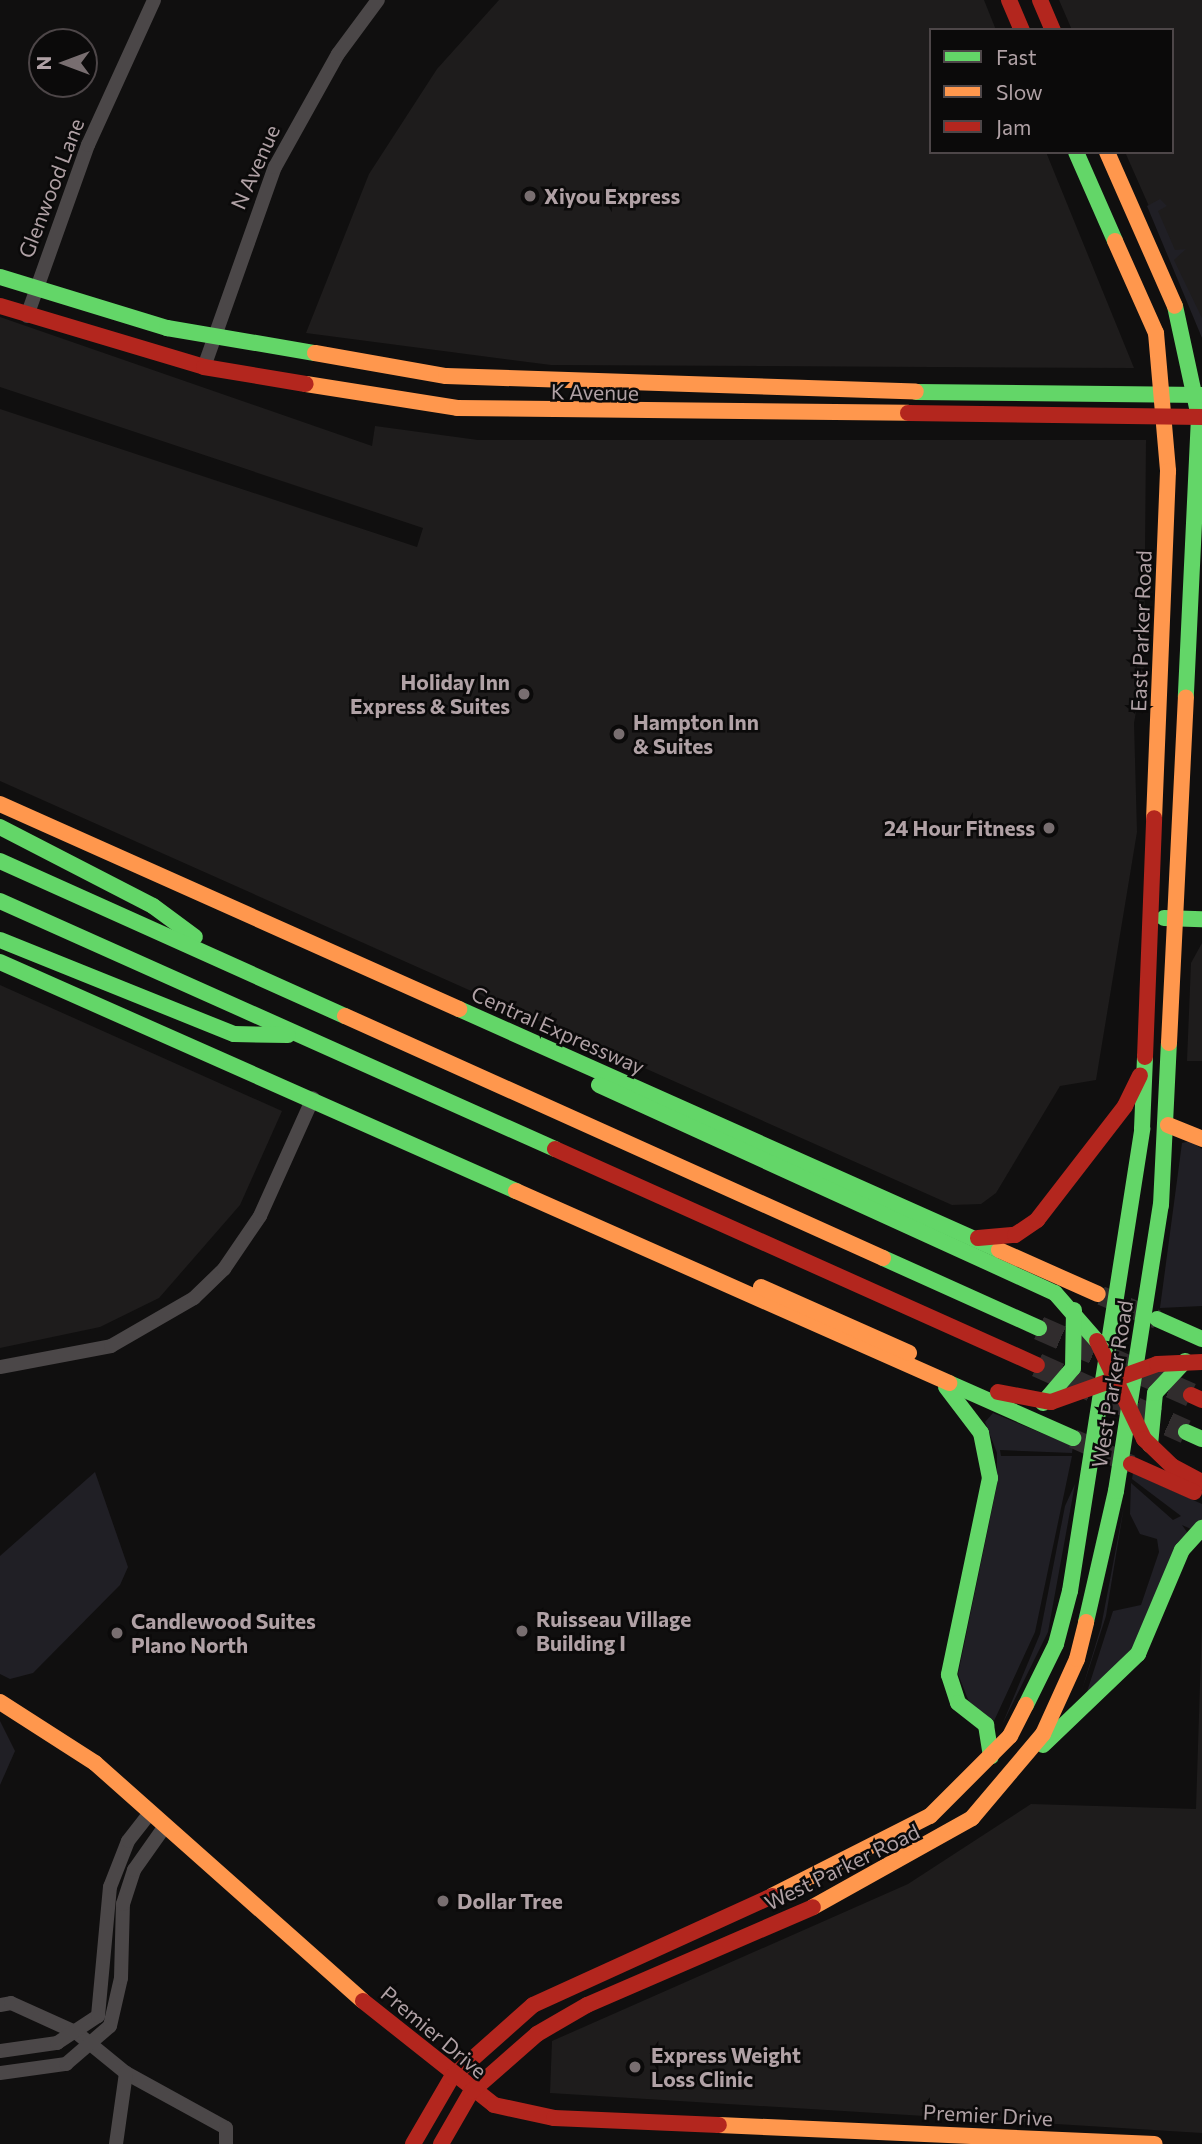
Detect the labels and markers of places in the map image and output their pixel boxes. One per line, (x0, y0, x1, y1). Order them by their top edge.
place label: Xiyou Express (544, 183, 680, 209)
marker: Xiyou Express (522, 188, 538, 204)
place label: Holiday Inn Express & Suites (350, 669, 510, 719)
marker: Holiday Inn Express & Suites (516, 686, 532, 702)
place label: Hampton Inn & Suites (633, 709, 759, 759)
marker: Hampton Inn & Suites (611, 726, 627, 742)
place label: 24 Hour Fitness (884, 815, 1035, 841)
marker: 24 Hour Fitness (1041, 820, 1057, 836)
place label: Ruisseau Village Building I (536, 1606, 691, 1656)
place label: Candlewood Suites Plano North (131, 1608, 316, 1658)
marker: Ruisseau Village Building I (514, 1623, 530, 1639)
marker: Candlewood Suites Plano North (109, 1625, 125, 1641)
place label: Dollar Tree (457, 1888, 563, 1914)
marker: Dollar Tree (435, 1893, 451, 1909)
place label: Express Weight Loss Clinic (651, 2042, 801, 2092)
marker: Express Weight Loss Clinic (625, 2057, 645, 2077)

